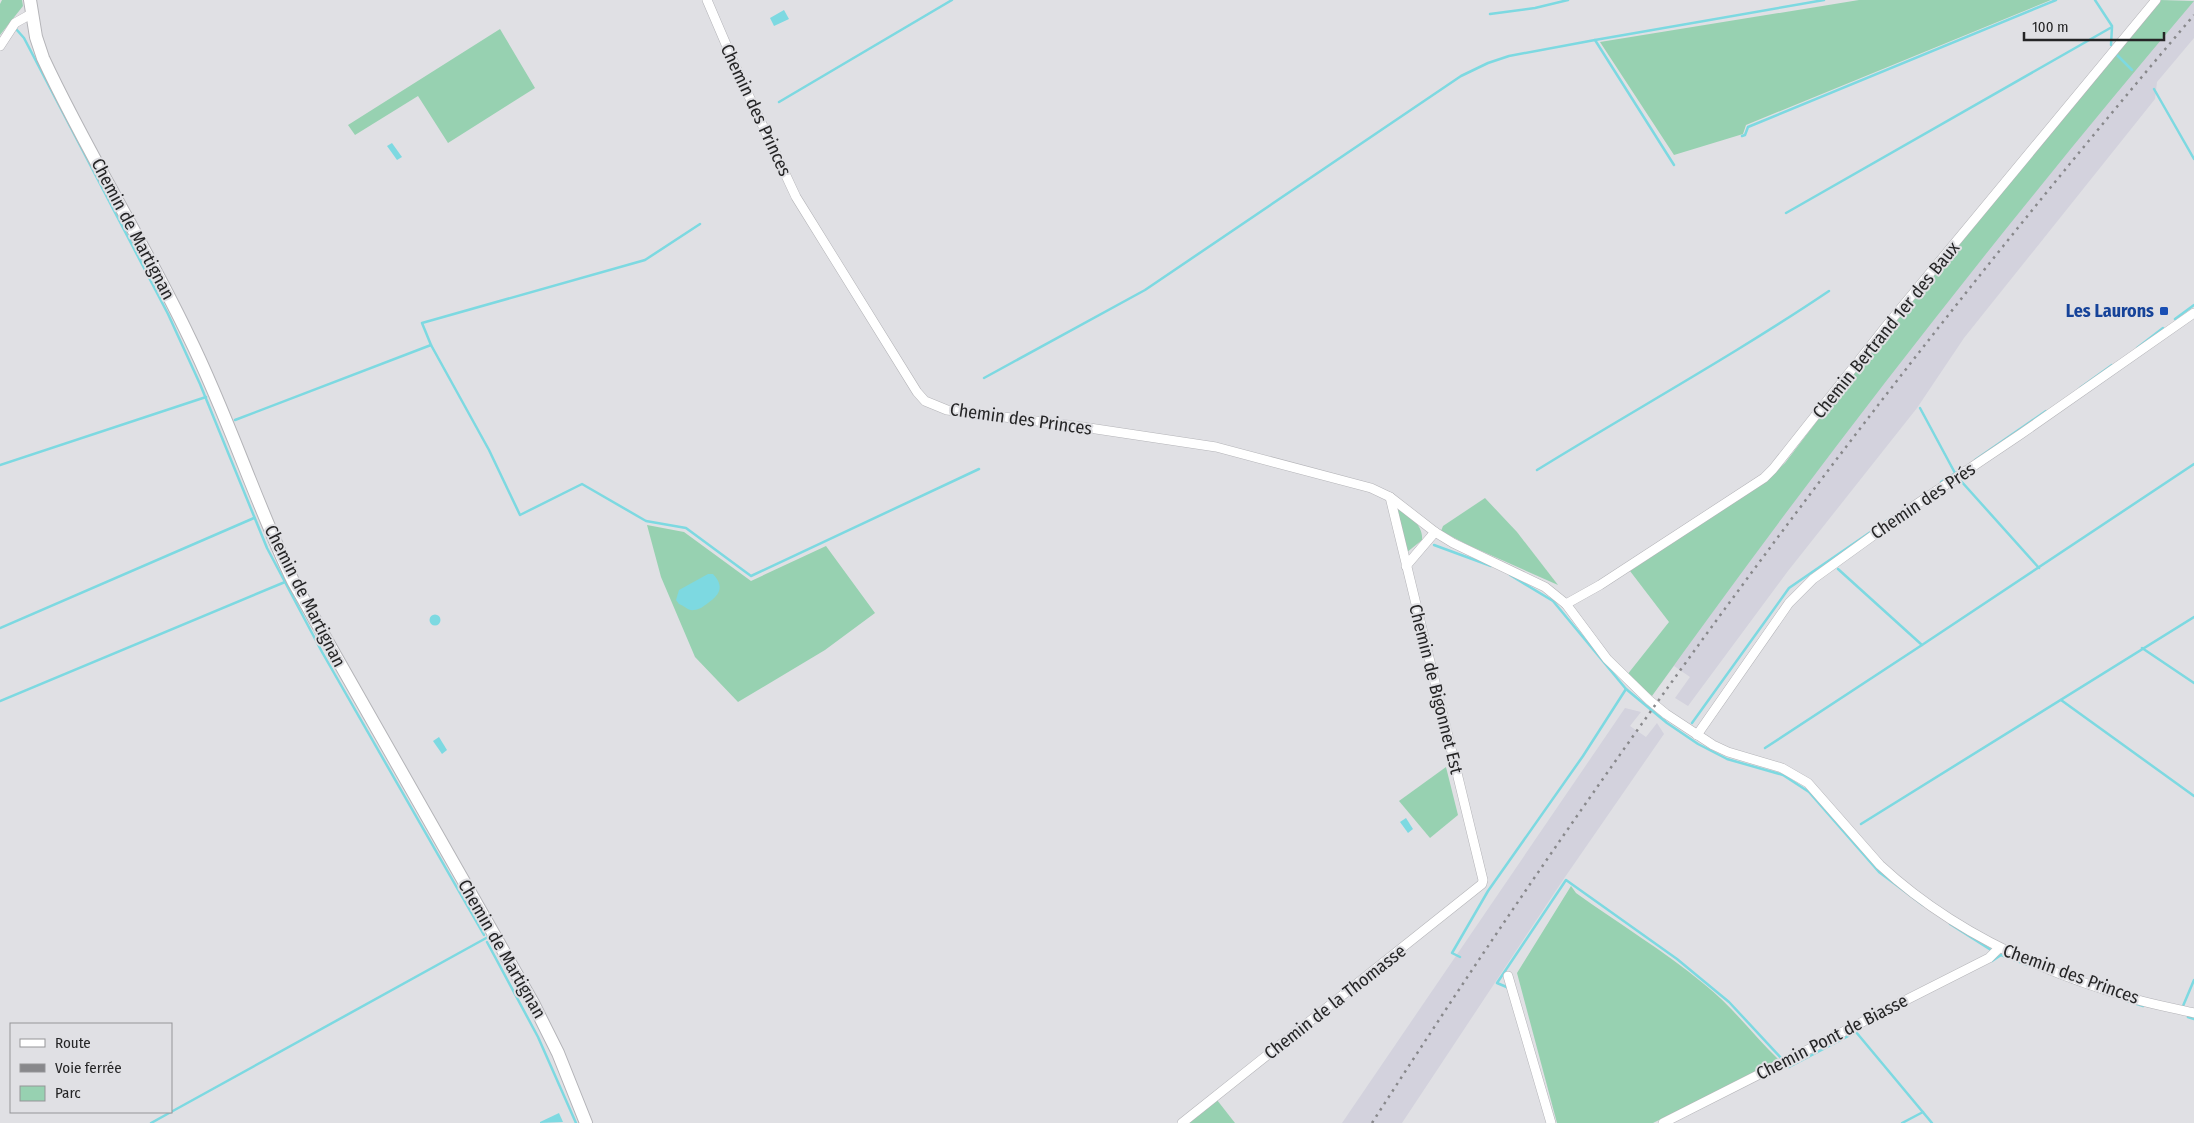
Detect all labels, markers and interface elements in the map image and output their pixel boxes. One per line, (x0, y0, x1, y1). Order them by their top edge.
scale bar (2024, 10, 2164, 42)
text: 100 m (2032, 18, 2069, 36)
street label: Chemin des Princes (716, 40, 796, 180)
street label: Chemin de Martignan (86, 155, 180, 303)
street label: Chemin Bertrand 1er des Baux (1808, 237, 1964, 423)
place label: Les Laurons (2066, 300, 2154, 322)
marker: Les Laurons (2158, 305, 2170, 317)
street label: Chemin des Princes (949, 398, 1094, 440)
street label: Chemin des Prés (1867, 458, 1980, 544)
street label: Chemin de Martignan (260, 521, 350, 671)
street label: Chemin de Bigonnet Est (1404, 602, 1468, 776)
street label: Chemin de Martignan (453, 876, 551, 1022)
street label: Chemin des Princes (2000, 939, 2142, 1009)
street label: Chemin de la Thomasse (1260, 940, 1410, 1064)
street label: Chemin Pont de Biasse (1752, 989, 1912, 1085)
legend (10, 1023, 172, 1113)
text: Route (55, 1034, 91, 1052)
text: Voie ferrée (55, 1059, 122, 1077)
text: Parc (55, 1084, 81, 1102)

